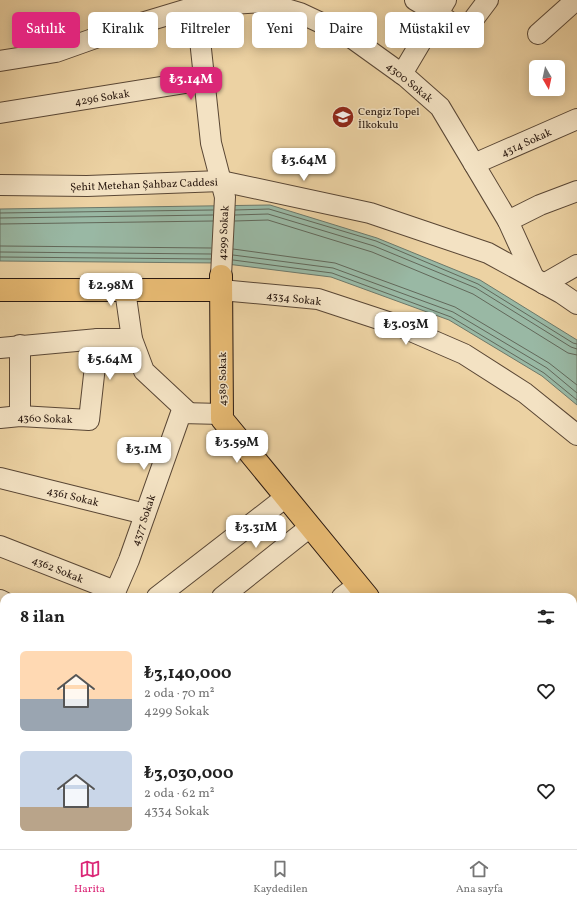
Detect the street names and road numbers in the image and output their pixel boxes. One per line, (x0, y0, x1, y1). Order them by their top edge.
street label: 4300 Sokak (382, 60, 436, 107)
street label: 4296 Sokak (74, 87, 131, 110)
street label: 4314 Sokak (499, 126, 554, 161)
street label: Şehit Metehan Şahbaz Caddesi (70, 175, 218, 196)
street label: 4299 Sokak (216, 205, 233, 261)
street label: 4334 Sokak (265, 289, 322, 310)
street label: 4389 Sokak (216, 352, 231, 406)
street label: 4360 Sokak (17, 411, 73, 428)
street label: 4361 Sokak (45, 484, 100, 511)
street label: 4377 Sokak (129, 493, 160, 548)
street label: 4362 Sokak (29, 553, 86, 588)

